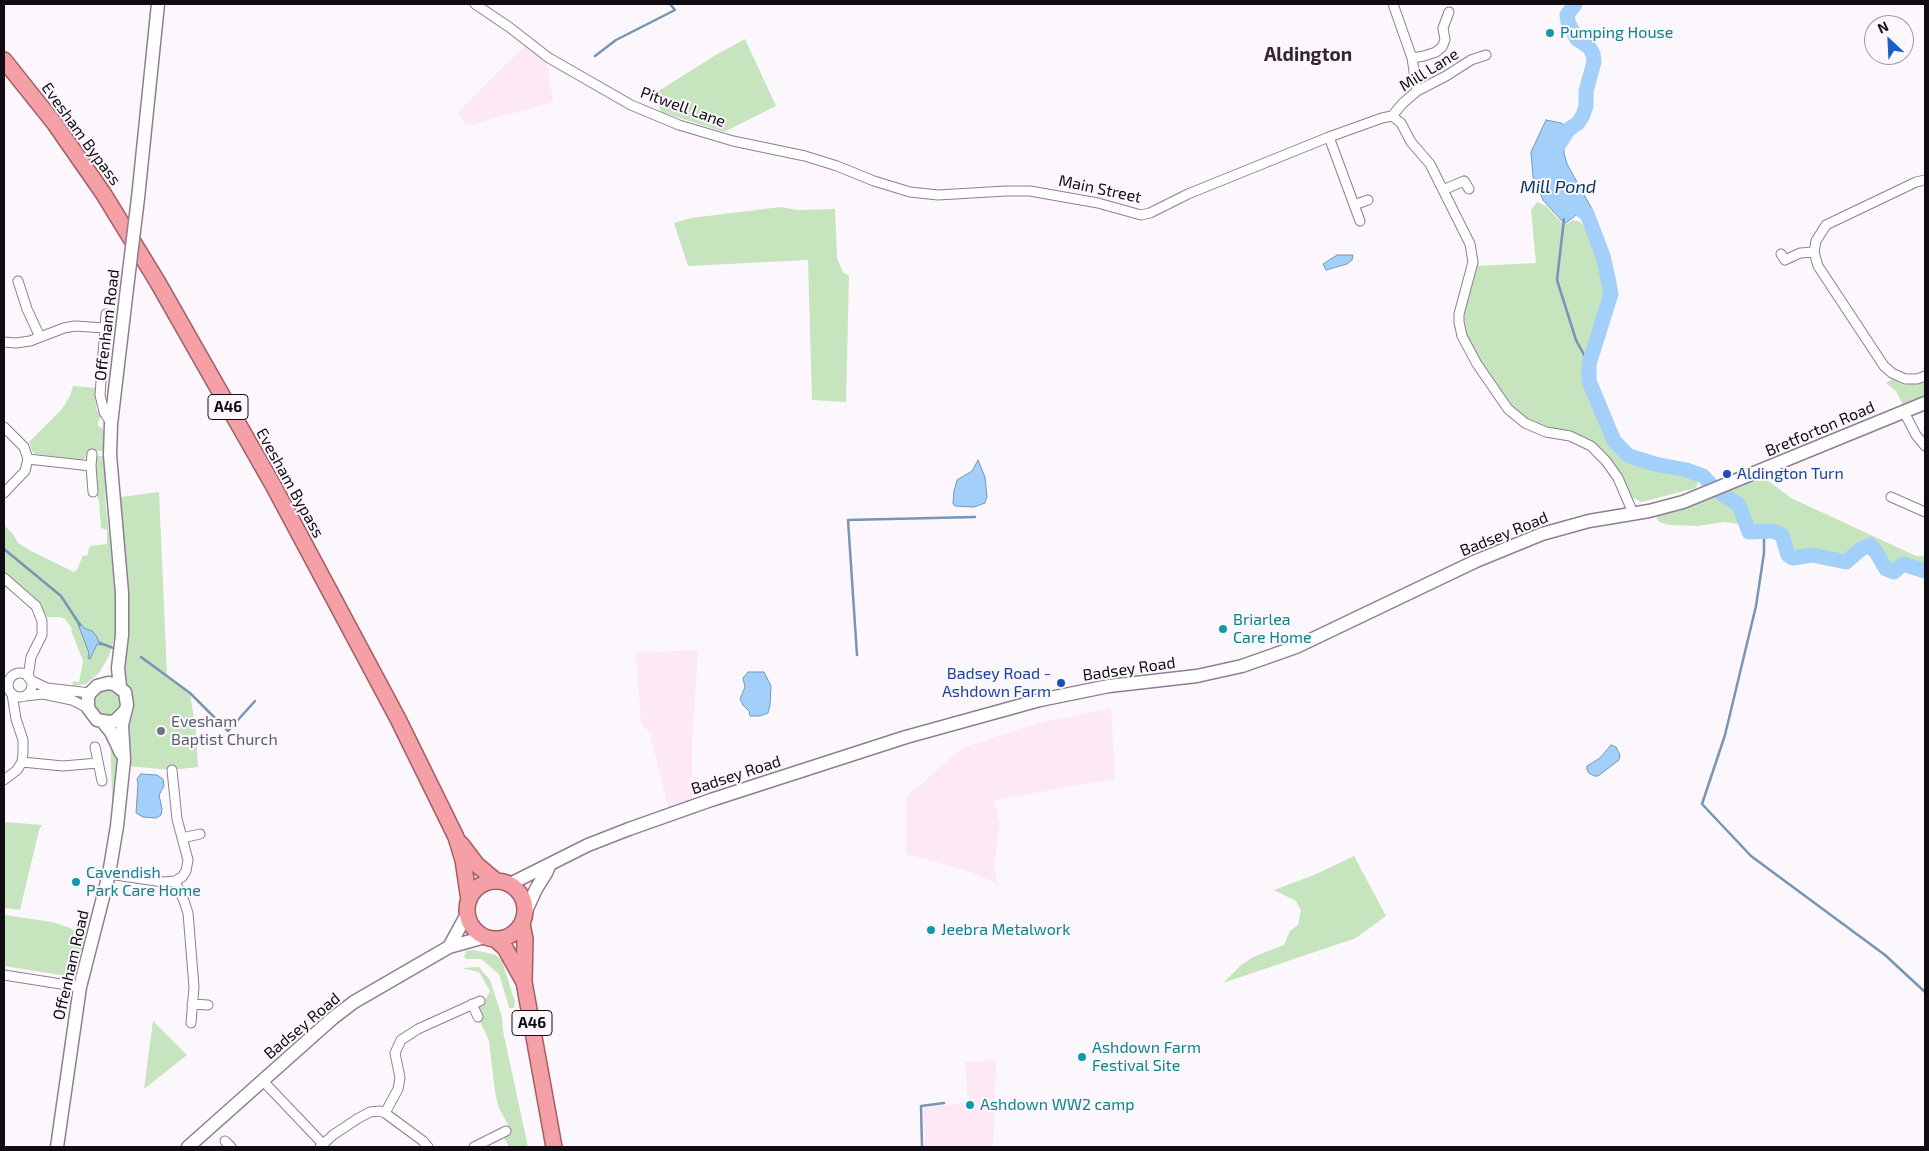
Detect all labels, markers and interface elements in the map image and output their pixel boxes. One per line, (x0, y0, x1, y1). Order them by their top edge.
north arrow (1864, 15, 1914, 65)
text: N (1875, 17, 1891, 37)
place label: Pumping House (1560, 23, 1673, 43)
marker: Pumping House (1544, 27, 1556, 39)
district label: Aldington (1264, 44, 1352, 66)
street label: Mill Lane (1396, 44, 1462, 96)
street label: Evesham Bypass (37, 79, 125, 189)
street label: Pitwell Lane (638, 83, 728, 131)
street label: Main Street (1057, 171, 1143, 207)
water label: Mill Pond (1520, 176, 1596, 198)
street label: Offenham Road (91, 268, 123, 382)
road number: A46 (208, 394, 248, 420)
street label: Bretforton Road (1762, 397, 1878, 461)
street label: Evesham Bypass (252, 425, 328, 541)
place label: Aldington Turn (1737, 464, 1844, 484)
marker: Aldington Turn (1721, 468, 1733, 480)
street label: Badsey Road (1457, 508, 1551, 560)
place label: Briarlea Care Home (1233, 610, 1312, 648)
marker: Briarlea Care Home (1217, 623, 1229, 635)
street label: Badsey Road (1081, 653, 1177, 685)
place label: Badsey Road - Ashdown Farm (942, 664, 1051, 702)
marker: Badsey Road - Ashdown Farm (1055, 677, 1067, 689)
place label: Evesham Baptist Church (171, 712, 278, 750)
marker: Evesham Baptist Church (155, 725, 167, 737)
street label: Badsey Road (689, 751, 783, 799)
place label: Cavendish Park Care Home (86, 863, 201, 901)
marker: Cavendish Park Care Home (70, 876, 82, 888)
street label: Offenham Road (49, 908, 93, 1022)
place label: Jeebra Metalwork (941, 920, 1070, 940)
marker: Jeebra Metalwork (925, 924, 937, 936)
street label: Badsey Road (260, 989, 344, 1063)
road number: A46 (512, 1010, 552, 1036)
place label: Ashdown Farm Festival Site (1092, 1038, 1201, 1076)
marker: Ashdown Farm Festival Site (1076, 1051, 1088, 1063)
place label: Ashdown WW2 camp (980, 1095, 1134, 1115)
marker: Ashdown WW2 camp (964, 1099, 976, 1111)

